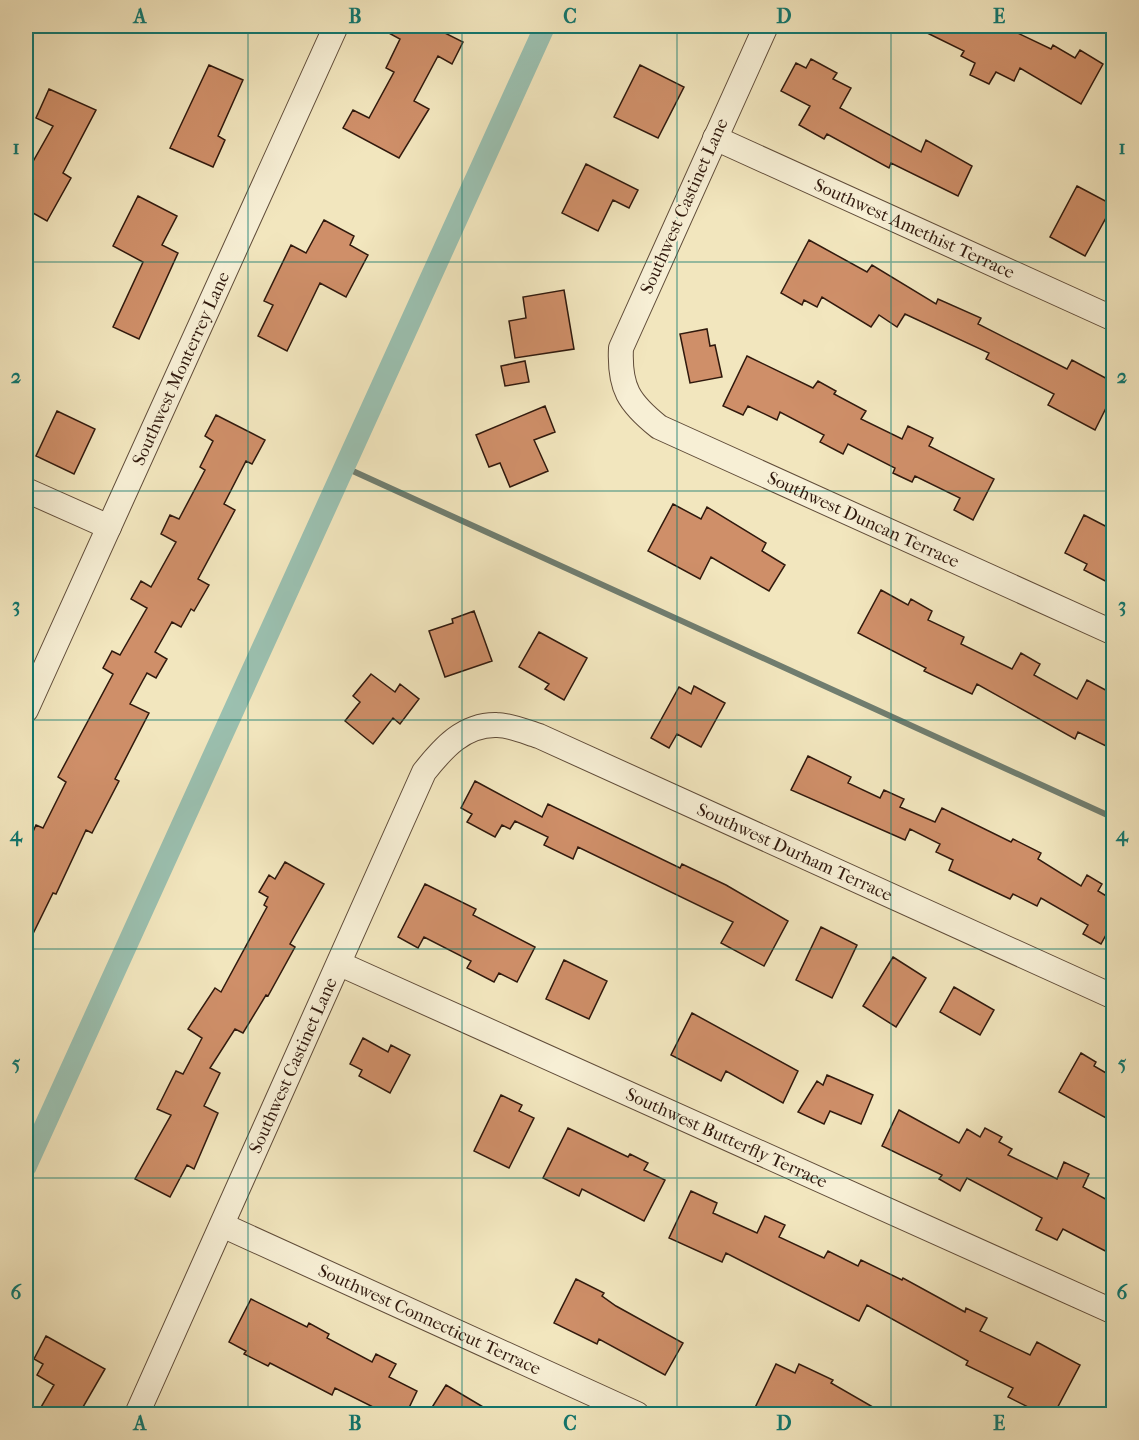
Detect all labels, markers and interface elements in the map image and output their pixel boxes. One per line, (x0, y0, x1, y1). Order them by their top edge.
text: A (132, 5, 148, 28)
text: B (348, 5, 362, 28)
text: C (563, 5, 577, 28)
text: D (776, 5, 792, 28)
text: E (993, 5, 1005, 28)
street label: Southwest Castinet Lane (636, 115, 733, 297)
text: 1 (12, 136, 20, 159)
text: 1 (1118, 136, 1126, 159)
street label: Southwest Amethist Terrace (811, 174, 1018, 284)
street label: Southwest Monterrey Lane (128, 268, 234, 469)
text: 2 (11, 365, 21, 388)
text: 2 (1117, 365, 1127, 388)
street label: Southwest Duncan Terrace (764, 467, 963, 573)
text: 3 (12, 594, 20, 617)
text: 3 (1118, 594, 1126, 617)
street label: Southwest Durham Terrace (693, 799, 896, 906)
text: 4 (9, 823, 23, 847)
text: 4 (1115, 823, 1129, 847)
street label: Southwest Castinet Lane (245, 974, 342, 1157)
text: 5 (12, 1052, 21, 1075)
text: 5 (1118, 1052, 1127, 1075)
street label: Southwest Butterfly Terrace (623, 1084, 831, 1193)
street label: Southwest Connecticut Terrace (315, 1260, 544, 1380)
text: 6 (11, 1281, 23, 1304)
text: 6 (1117, 1281, 1129, 1304)
text: A (132, 1412, 148, 1435)
text: B (348, 1412, 362, 1435)
text: C (563, 1412, 577, 1435)
text: D (776, 1412, 792, 1435)
text: E (993, 1412, 1005, 1435)

